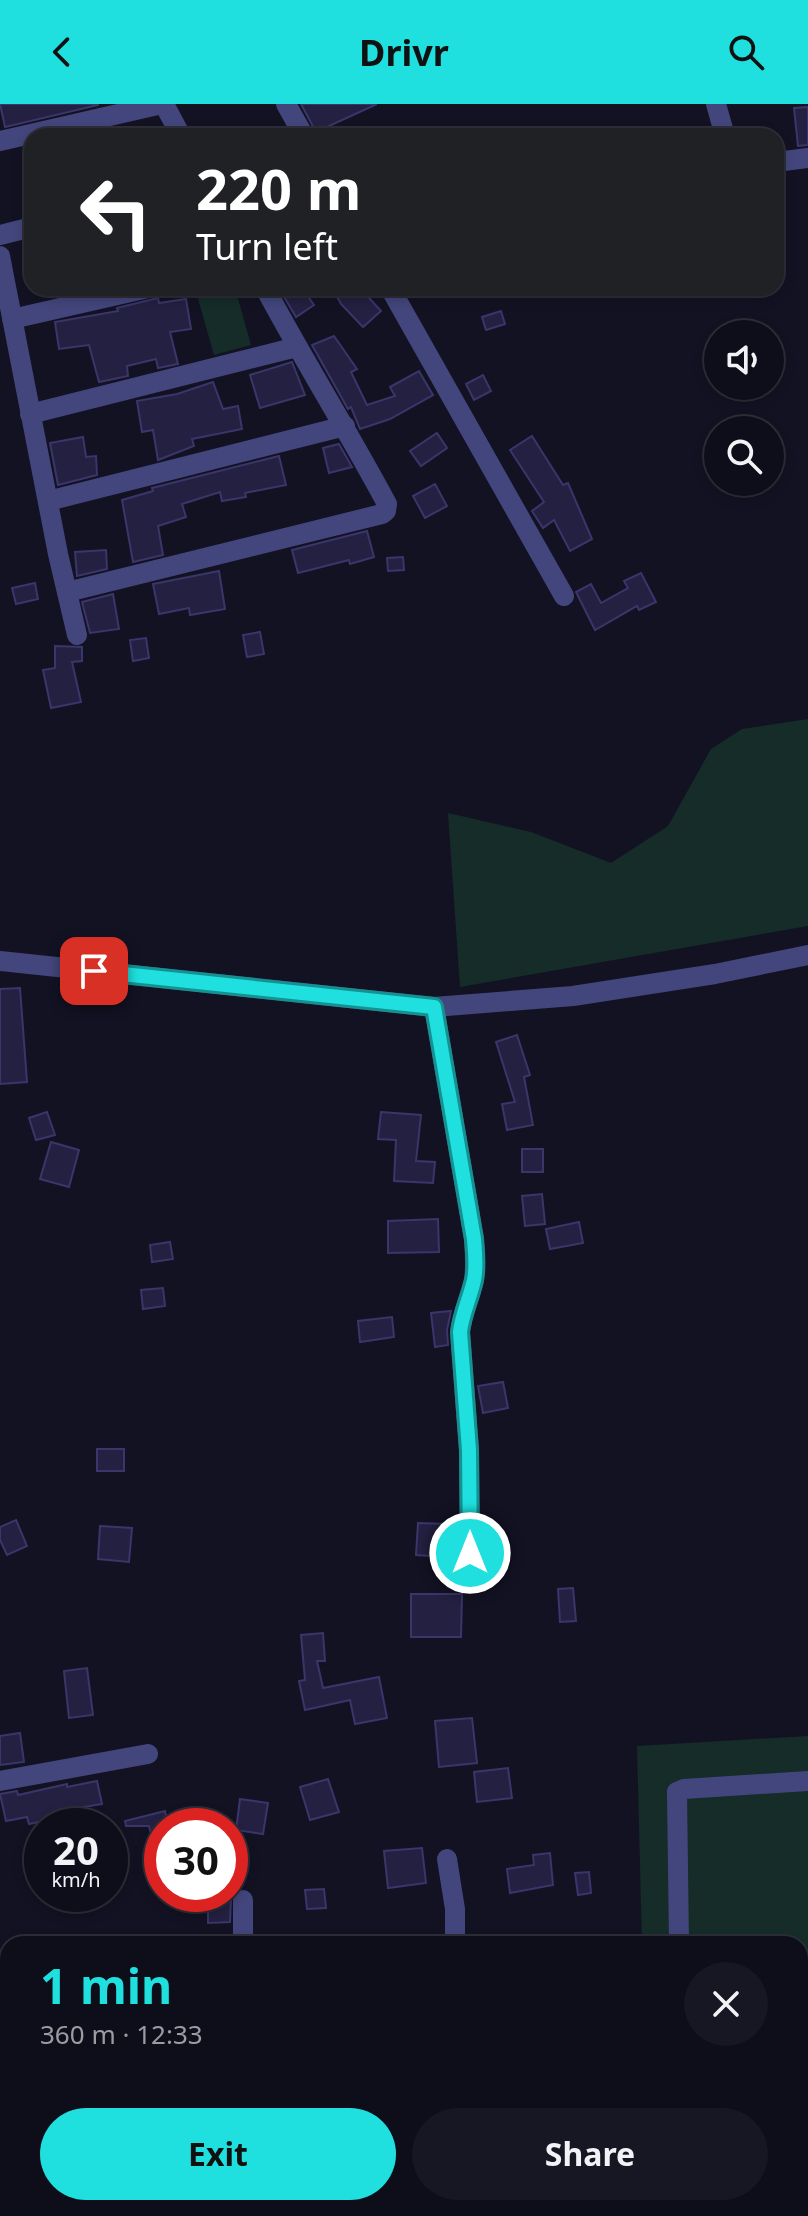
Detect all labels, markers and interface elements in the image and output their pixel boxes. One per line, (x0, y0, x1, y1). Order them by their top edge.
text: Drivr (359, 28, 449, 77)
icon: back (40, 30, 84, 74)
icon: search (724, 30, 768, 74)
text: 220 m (196, 150, 361, 226)
icon: left (64, 160, 168, 264)
text: Turn left (196, 222, 338, 271)
map controls (704, 320, 784, 496)
button: sound (704, 320, 784, 400)
button: search (704, 416, 784, 496)
pin (60, 937, 128, 1005)
icon: arrive (72, 949, 116, 993)
position arrow (428, 1511, 512, 1595)
speed limit sign: 30 (144, 1808, 248, 1912)
text: 20 (53, 1822, 99, 1877)
text: km/h (51, 1866, 101, 1893)
text: 1 min (40, 1953, 172, 2018)
button: close (684, 1962, 768, 2046)
text: 360 m · 12:33 (40, 2016, 203, 2052)
button: Exit (40, 2108, 396, 2200)
button: Share (412, 2108, 768, 2200)

